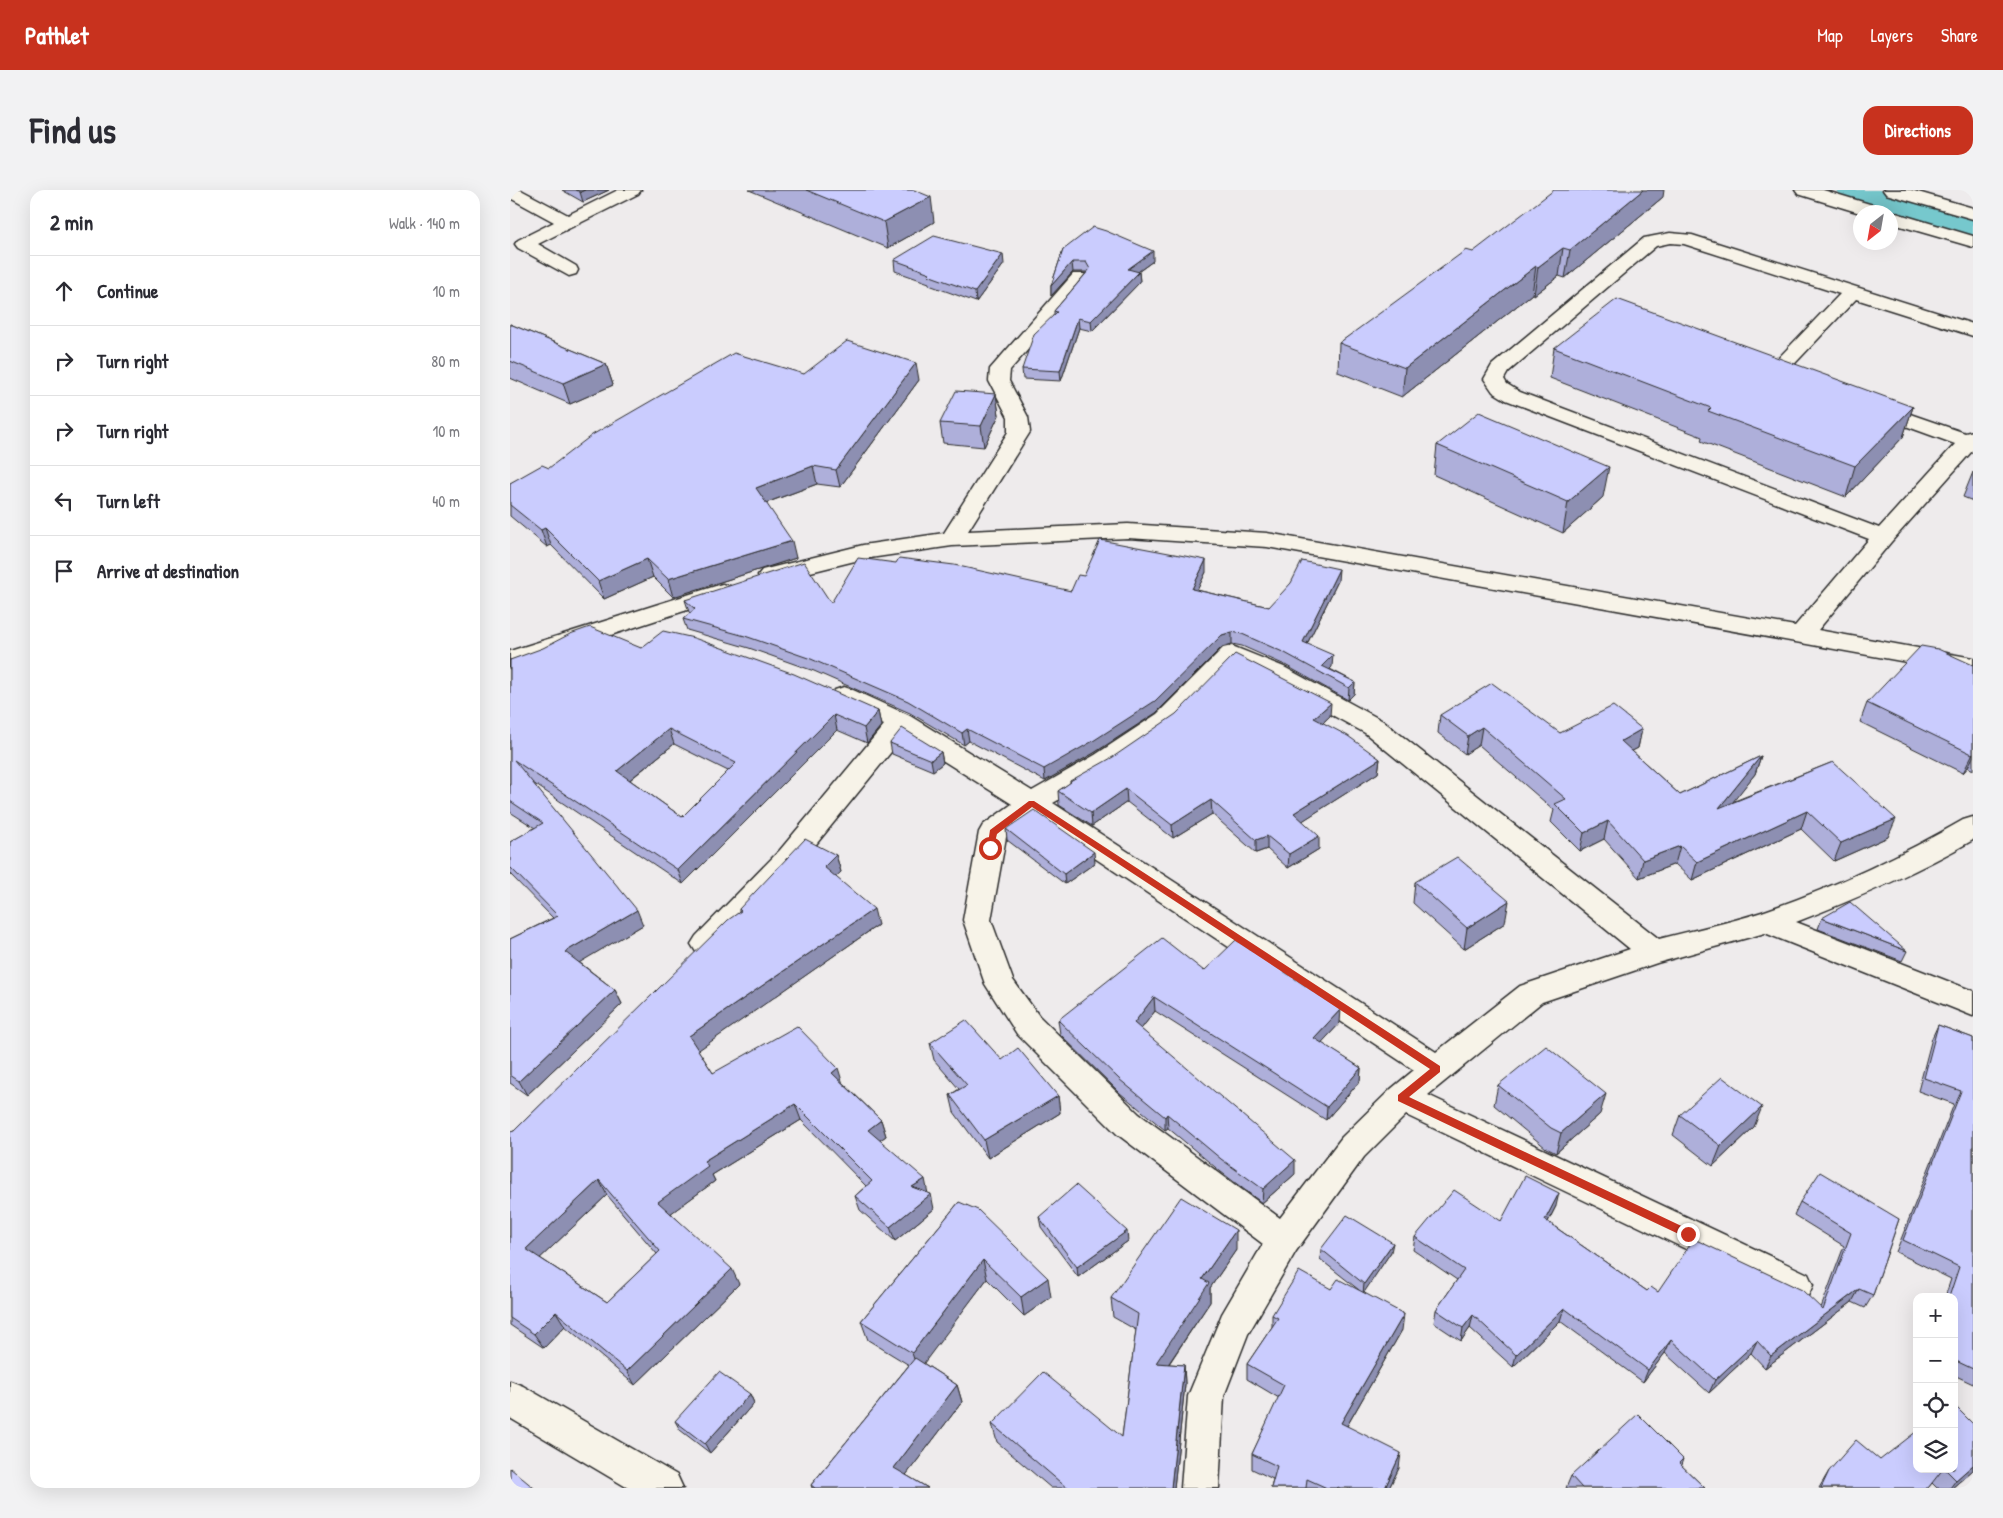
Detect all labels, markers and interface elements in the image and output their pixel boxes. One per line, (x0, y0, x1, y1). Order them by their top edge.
text: Pathlet (25, 19, 88, 51)
text: Map (1817, 23, 1843, 48)
text: Layers (1871, 23, 1913, 48)
text: Share (1941, 23, 1978, 48)
button: Directions (1863, 106, 1973, 155)
text: Find us (30, 107, 116, 154)
north arrow (1853, 205, 1898, 250)
text: 2 min (50, 208, 93, 237)
text: Walk · 140 m (389, 212, 460, 234)
icon: ahead (50, 277, 78, 305)
text: Continue (97, 278, 158, 304)
text: 10 m (432, 280, 460, 302)
icon: right (50, 347, 78, 375)
text: Turn right (97, 348, 168, 374)
text: 80 m (431, 350, 460, 372)
icon: right (50, 417, 78, 445)
text: Turn right (97, 418, 168, 444)
text: 10 m (432, 420, 460, 442)
icon: left (50, 487, 78, 515)
text: Turn left (97, 488, 160, 514)
text: 40 m (432, 490, 460, 512)
icon: arrive (50, 557, 78, 585)
text: Arrive at destination (97, 558, 239, 584)
route start (979, 837, 1002, 860)
route end (1677, 1223, 1700, 1246)
map controls (1913, 1293, 1958, 1473)
button: + (1913, 1293, 1958, 1338)
button: − (1913, 1338, 1958, 1383)
button: locate (1913, 1383, 1958, 1428)
button: layers (1913, 1428, 1958, 1473)

